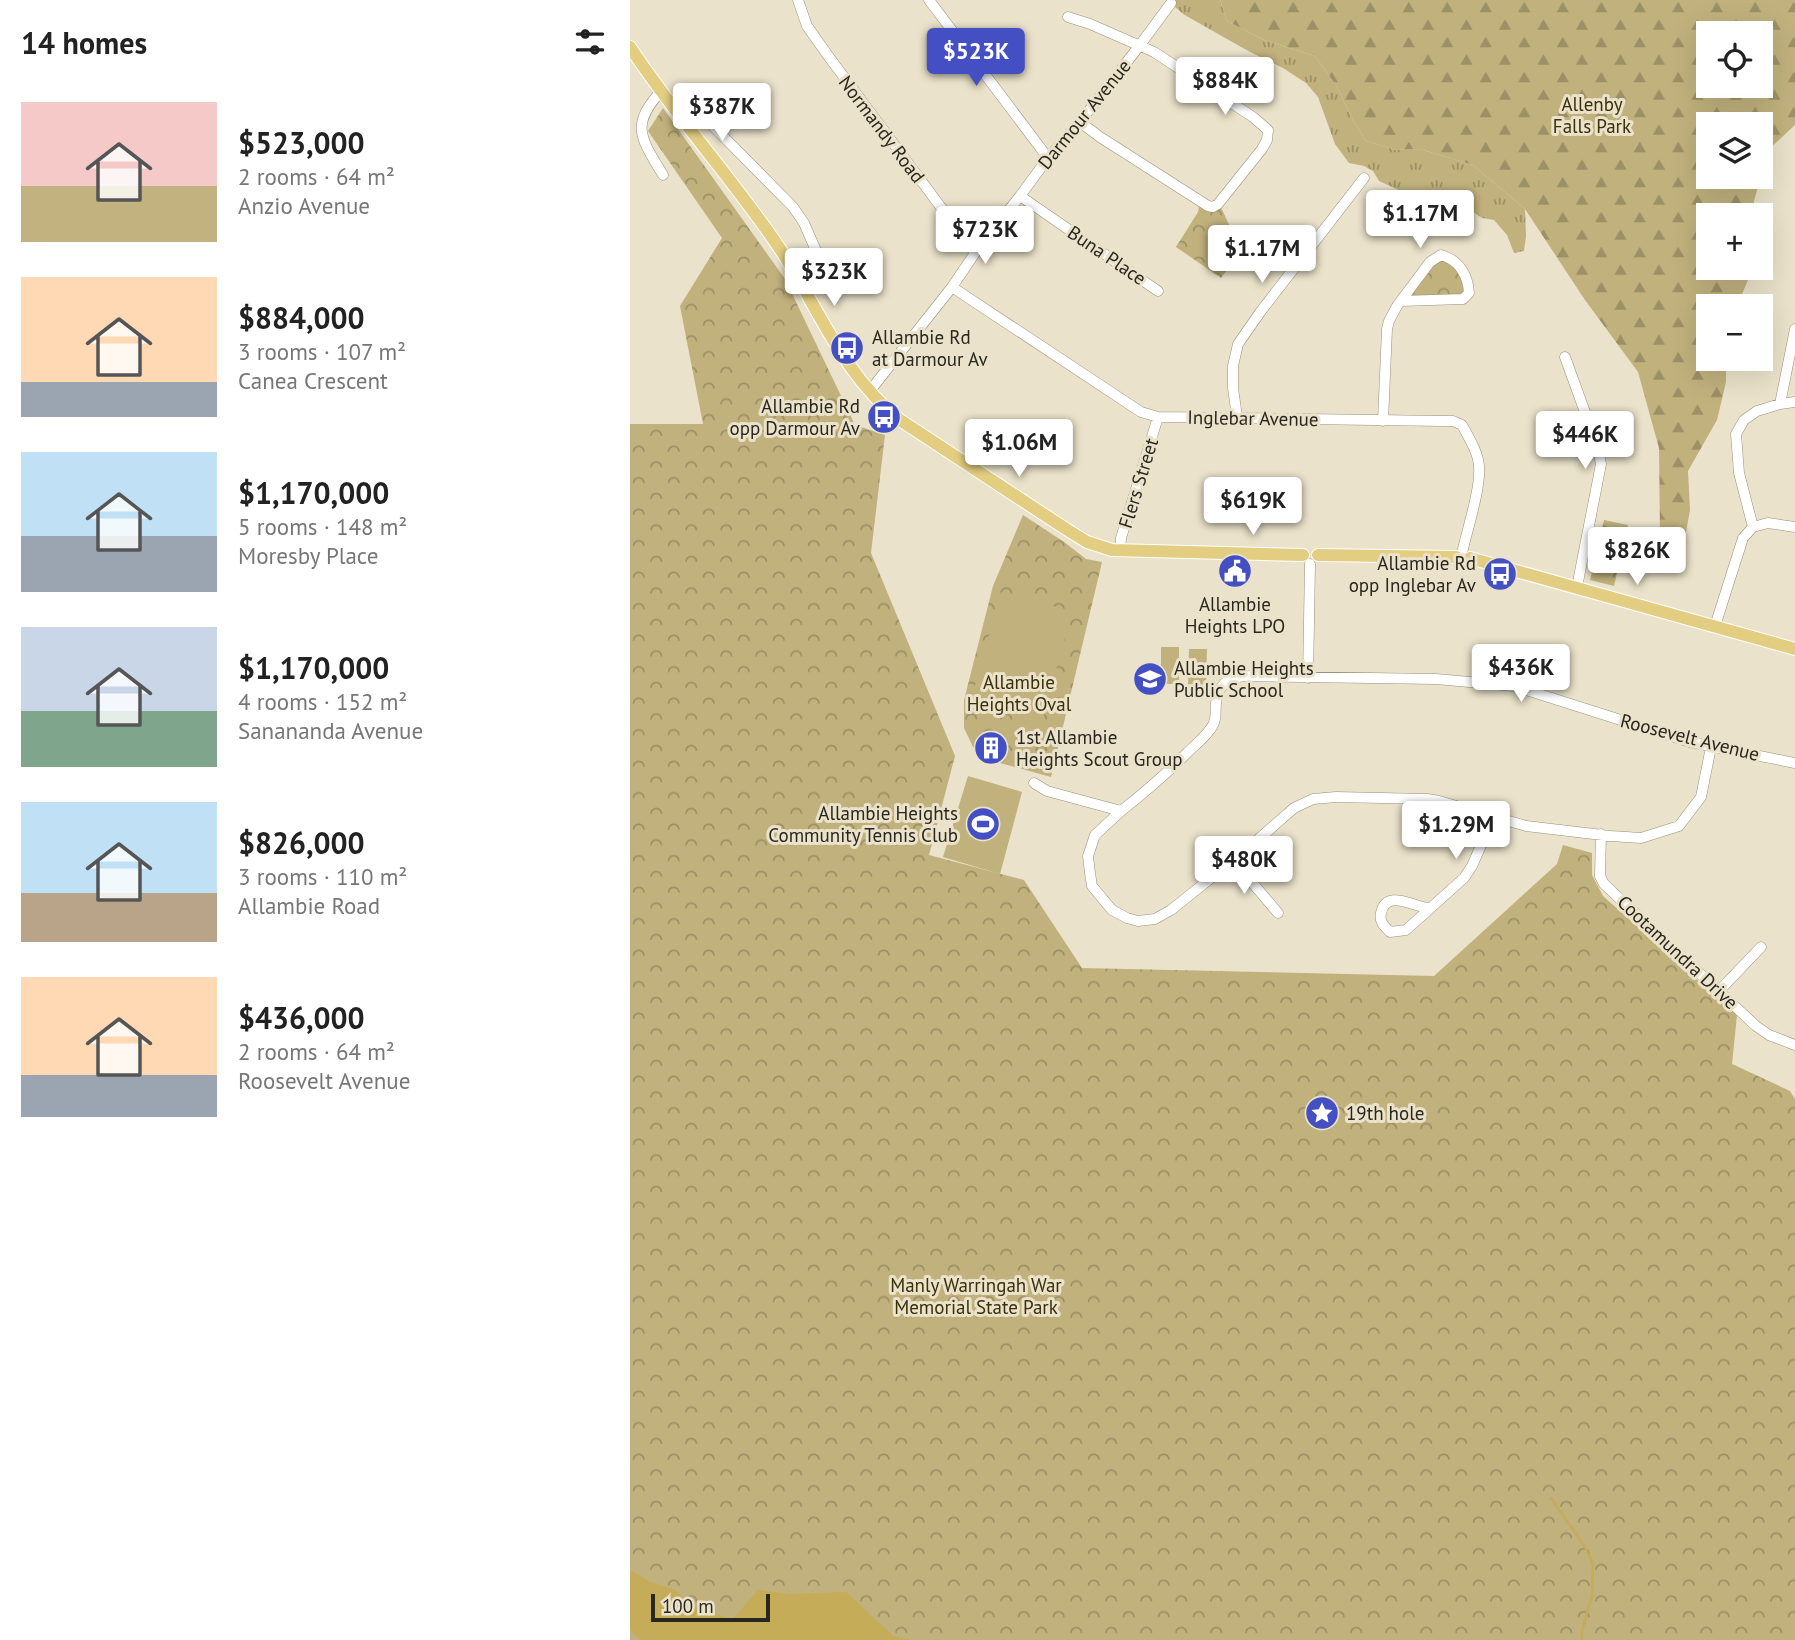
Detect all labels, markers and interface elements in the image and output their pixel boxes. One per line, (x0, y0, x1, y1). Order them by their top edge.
map controls (1696, 21, 1773, 371)
button: locate (1696, 21, 1773, 98)
text: 14 homes (21, 23, 147, 62)
icon: filters (571, 23, 609, 61)
pin: $523K (927, 28, 1025, 88)
text: $523K (943, 36, 1009, 65)
street label: Darmour Avenue (1032, 54, 1136, 174)
pin: $884K (1176, 58, 1274, 117)
text: $884K (1192, 65, 1258, 94)
street label: Normandy Road (834, 71, 930, 187)
pin: $387K (673, 83, 771, 143)
text: $387K (689, 91, 755, 120)
park label: Allenby Falls Park (1553, 92, 1631, 138)
button: layers (1696, 112, 1773, 189)
text: $523,000 (238, 123, 365, 162)
icon: home (77, 130, 161, 214)
text: 2 rooms · 64 m² (238, 162, 395, 191)
pin: $1.17M (1363, 190, 1477, 250)
text: Anzio Avenue (238, 191, 370, 220)
text: $1.17M (1382, 198, 1458, 227)
button: + (1696, 203, 1773, 280)
pin: $723K (936, 206, 1034, 266)
text: $723K (952, 214, 1018, 243)
street label: Buna Place (1063, 220, 1151, 290)
pin: $1.17M (1205, 226, 1319, 285)
text: $1.17M (1224, 233, 1300, 262)
pin: $323K (785, 248, 883, 308)
text: $323K (801, 256, 867, 285)
button: − (1696, 294, 1773, 371)
text: $884,000 (238, 298, 365, 337)
icon: home (77, 305, 161, 389)
place label: Allambie Rd at Darmour Av (872, 325, 988, 371)
bus stop icon: Allambie Rd at Darmour Av (828, 329, 866, 367)
text: 3 rooms · 107 m² (238, 337, 406, 366)
text: Canea Crescent (238, 366, 388, 395)
place label: Allambie Rd opp Darmour Av (729, 394, 860, 440)
bus stop icon: Allambie Rd opp Darmour Av (865, 398, 903, 436)
street label: Inglebar Avenue (1187, 405, 1319, 431)
pin: $446K (1536, 412, 1634, 471)
text: $446K (1552, 419, 1618, 448)
pin: $1.06M (962, 420, 1076, 479)
text: $1.06M (981, 427, 1057, 456)
street label: Flers Street (1113, 434, 1163, 531)
text: $1,170,000 (238, 473, 389, 512)
pin: $619K (1204, 477, 1302, 537)
icon: home (77, 480, 161, 564)
text: $619K (1220, 485, 1286, 514)
text: 5 rooms · 148 m² (238, 512, 407, 541)
pin: $826K (1588, 528, 1686, 587)
text: $826K (1604, 535, 1670, 564)
text: Moresby Place (238, 541, 378, 570)
place label: Allambie Rd opp Inglebar Av (1349, 551, 1476, 597)
public building icon: Allambie Heights LPO (1216, 552, 1254, 590)
bus stop icon: Allambie Rd opp Inglebar Av (1481, 555, 1519, 593)
place label: Allambie Heights LPO (1185, 592, 1285, 638)
pin: $436K (1472, 644, 1570, 704)
text: $1,170,000 (238, 648, 389, 687)
text: $436K (1488, 652, 1554, 681)
icon: home (77, 655, 161, 739)
place label: Allambie Heights Public School (1174, 656, 1314, 702)
school or university icon: Allambie Heights Public School (1131, 660, 1169, 698)
park label: Allambie Heights Oval (967, 670, 1072, 716)
text: 4 rooms · 152 m² (238, 687, 407, 716)
street label: Roosevelt Avenue (1618, 708, 1762, 766)
text: Sanananda Avenue (238, 716, 423, 745)
place label: 1st Allambie Heights Scout Group (1016, 725, 1183, 771)
building icon: 1st Allambie Heights Scout Group (972, 729, 1010, 767)
place label: Allambie Heights Community Tennis Club (768, 801, 958, 847)
pin: $1.29M (1399, 802, 1513, 861)
sports icon: Allambie Heights Community Tennis Club (964, 805, 1002, 843)
text: $1.29M (1418, 809, 1494, 838)
text: $826,000 (238, 823, 365, 862)
icon: home (77, 830, 161, 914)
pin: $480K (1195, 836, 1293, 896)
text: $480K (1211, 844, 1277, 873)
text: 3 rooms · 110 m² (238, 862, 407, 891)
street label: Cootamundra Drive (1613, 890, 1743, 1014)
text: Allambie Road (238, 891, 380, 920)
text: $436,000 (238, 998, 365, 1037)
icon: home (77, 1005, 161, 1089)
text: 2 rooms · 64 m² (238, 1037, 395, 1066)
text: Roosevelt Avenue (238, 1066, 410, 1095)
place icon: 19th hole (1303, 1094, 1341, 1132)
place label: 19th hole (1346, 1101, 1424, 1125)
park label: Manly Warringah War Memorial State Park (890, 1273, 1062, 1319)
scale bar (651, 1591, 770, 1623)
text: 100 m (662, 1594, 714, 1618)

